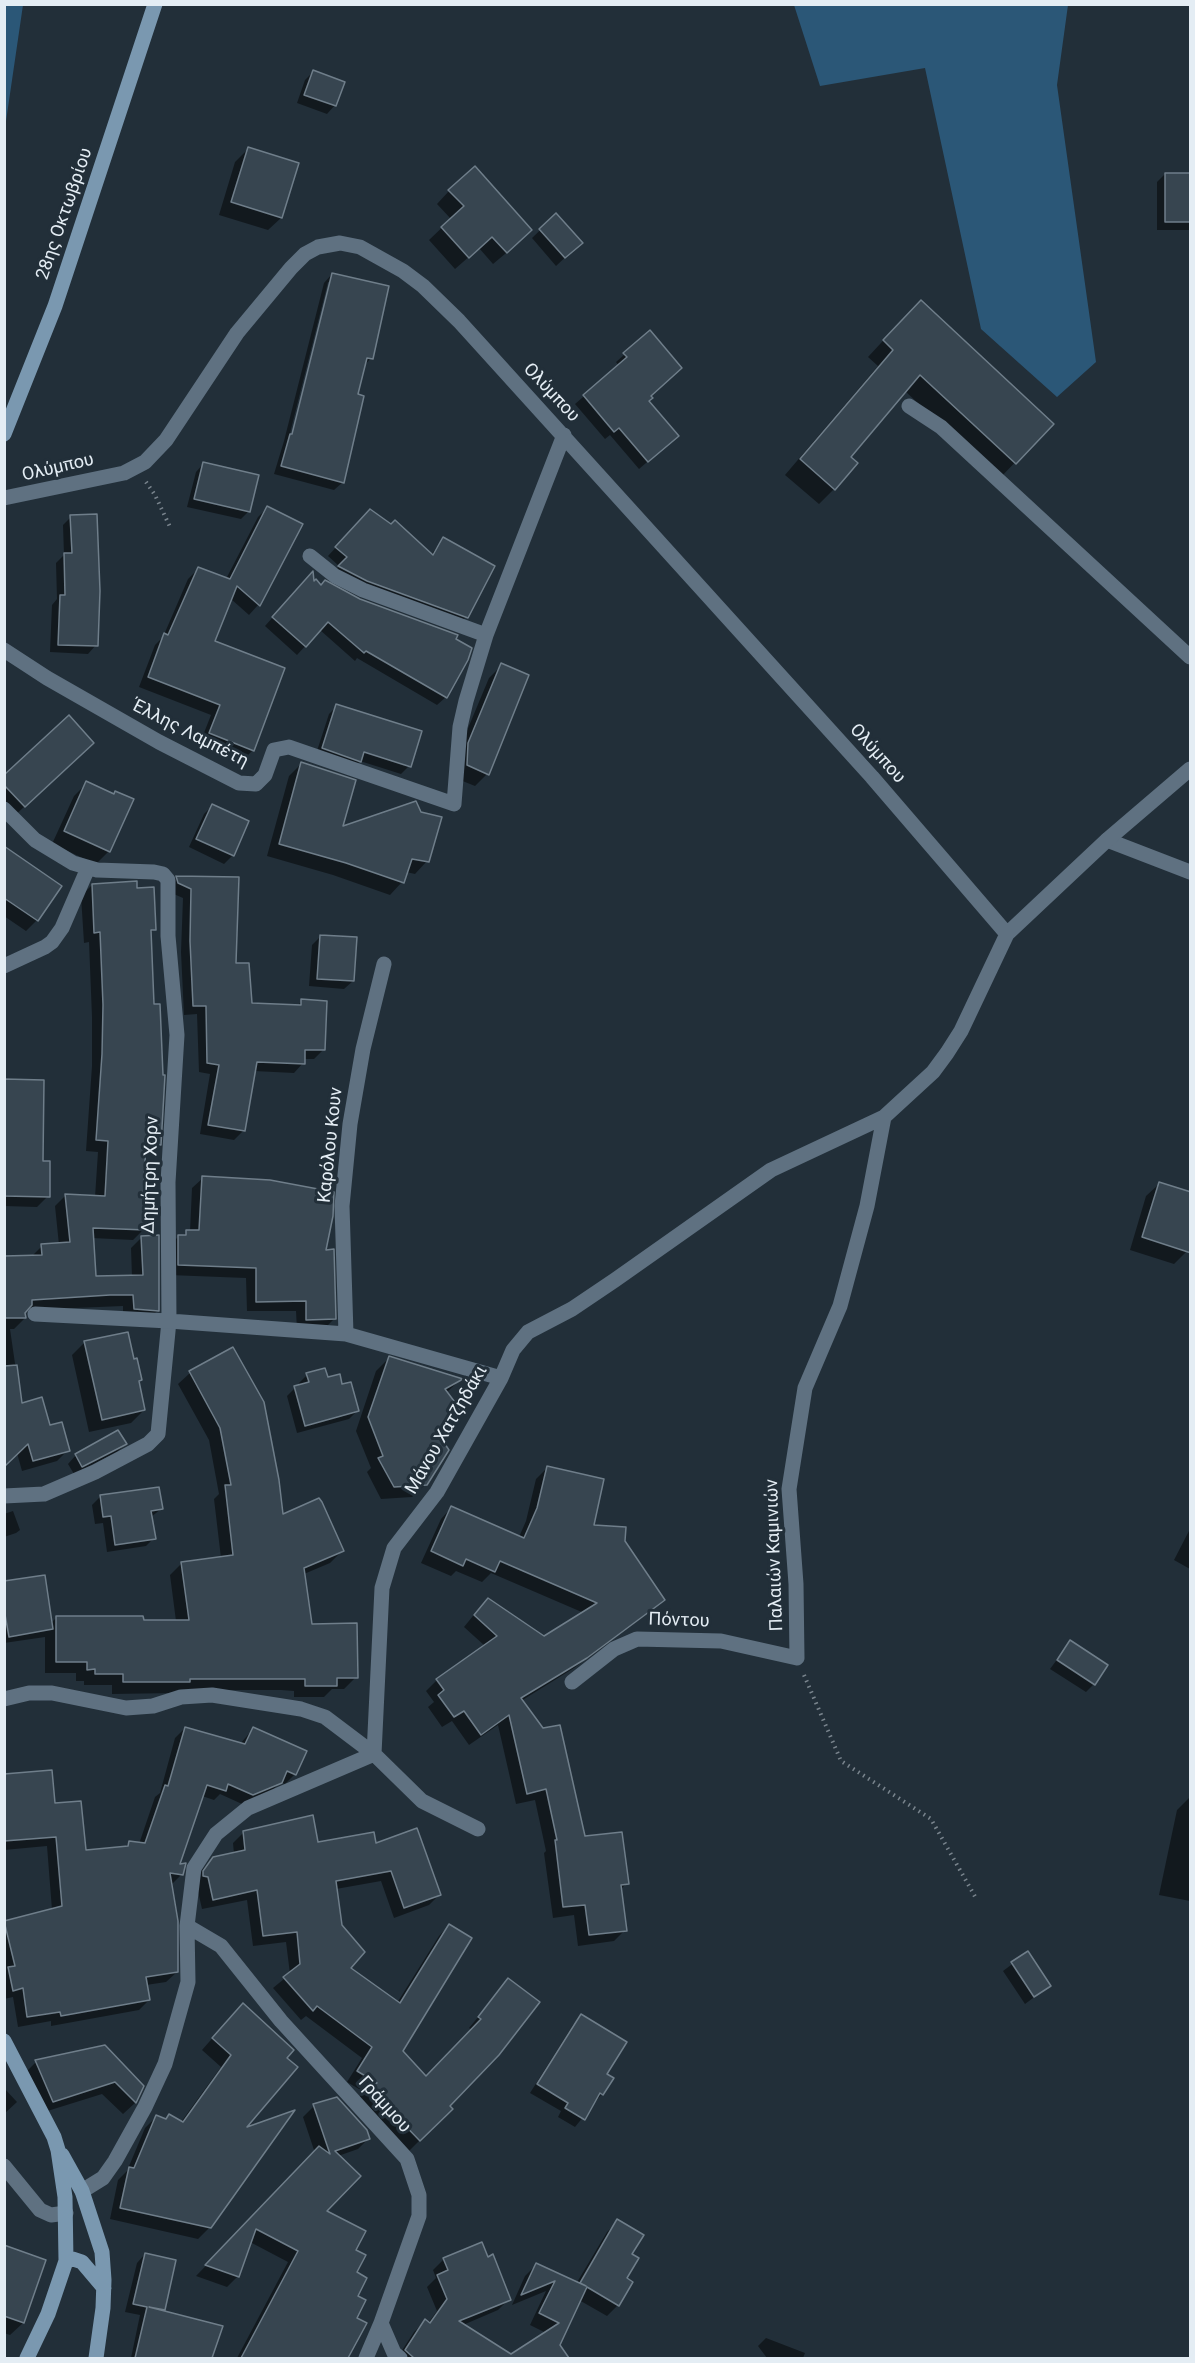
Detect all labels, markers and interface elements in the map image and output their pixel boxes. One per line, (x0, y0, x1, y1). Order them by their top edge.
street label: 28ης Οκτωβρίου (32, 145, 98, 283)
street label: Ολύμπου (518, 359, 584, 427)
street label: Ολύμπου (20, 449, 96, 487)
street label: Έλλης Λαμπέτη (128, 695, 252, 773)
street label: Ολύμπου (845, 720, 909, 788)
street label: Καρόλου Κουν (314, 1086, 348, 1204)
street label: Δημήτρη Χορν (138, 1116, 164, 1234)
street label: Μάνου Χατζηδάκι (401, 1362, 493, 1498)
street label: Παλαιών Καμινιών (762, 1479, 788, 1631)
street label: Πόντου (648, 1609, 710, 1633)
street label: Γράμμου (353, 2072, 415, 2138)

